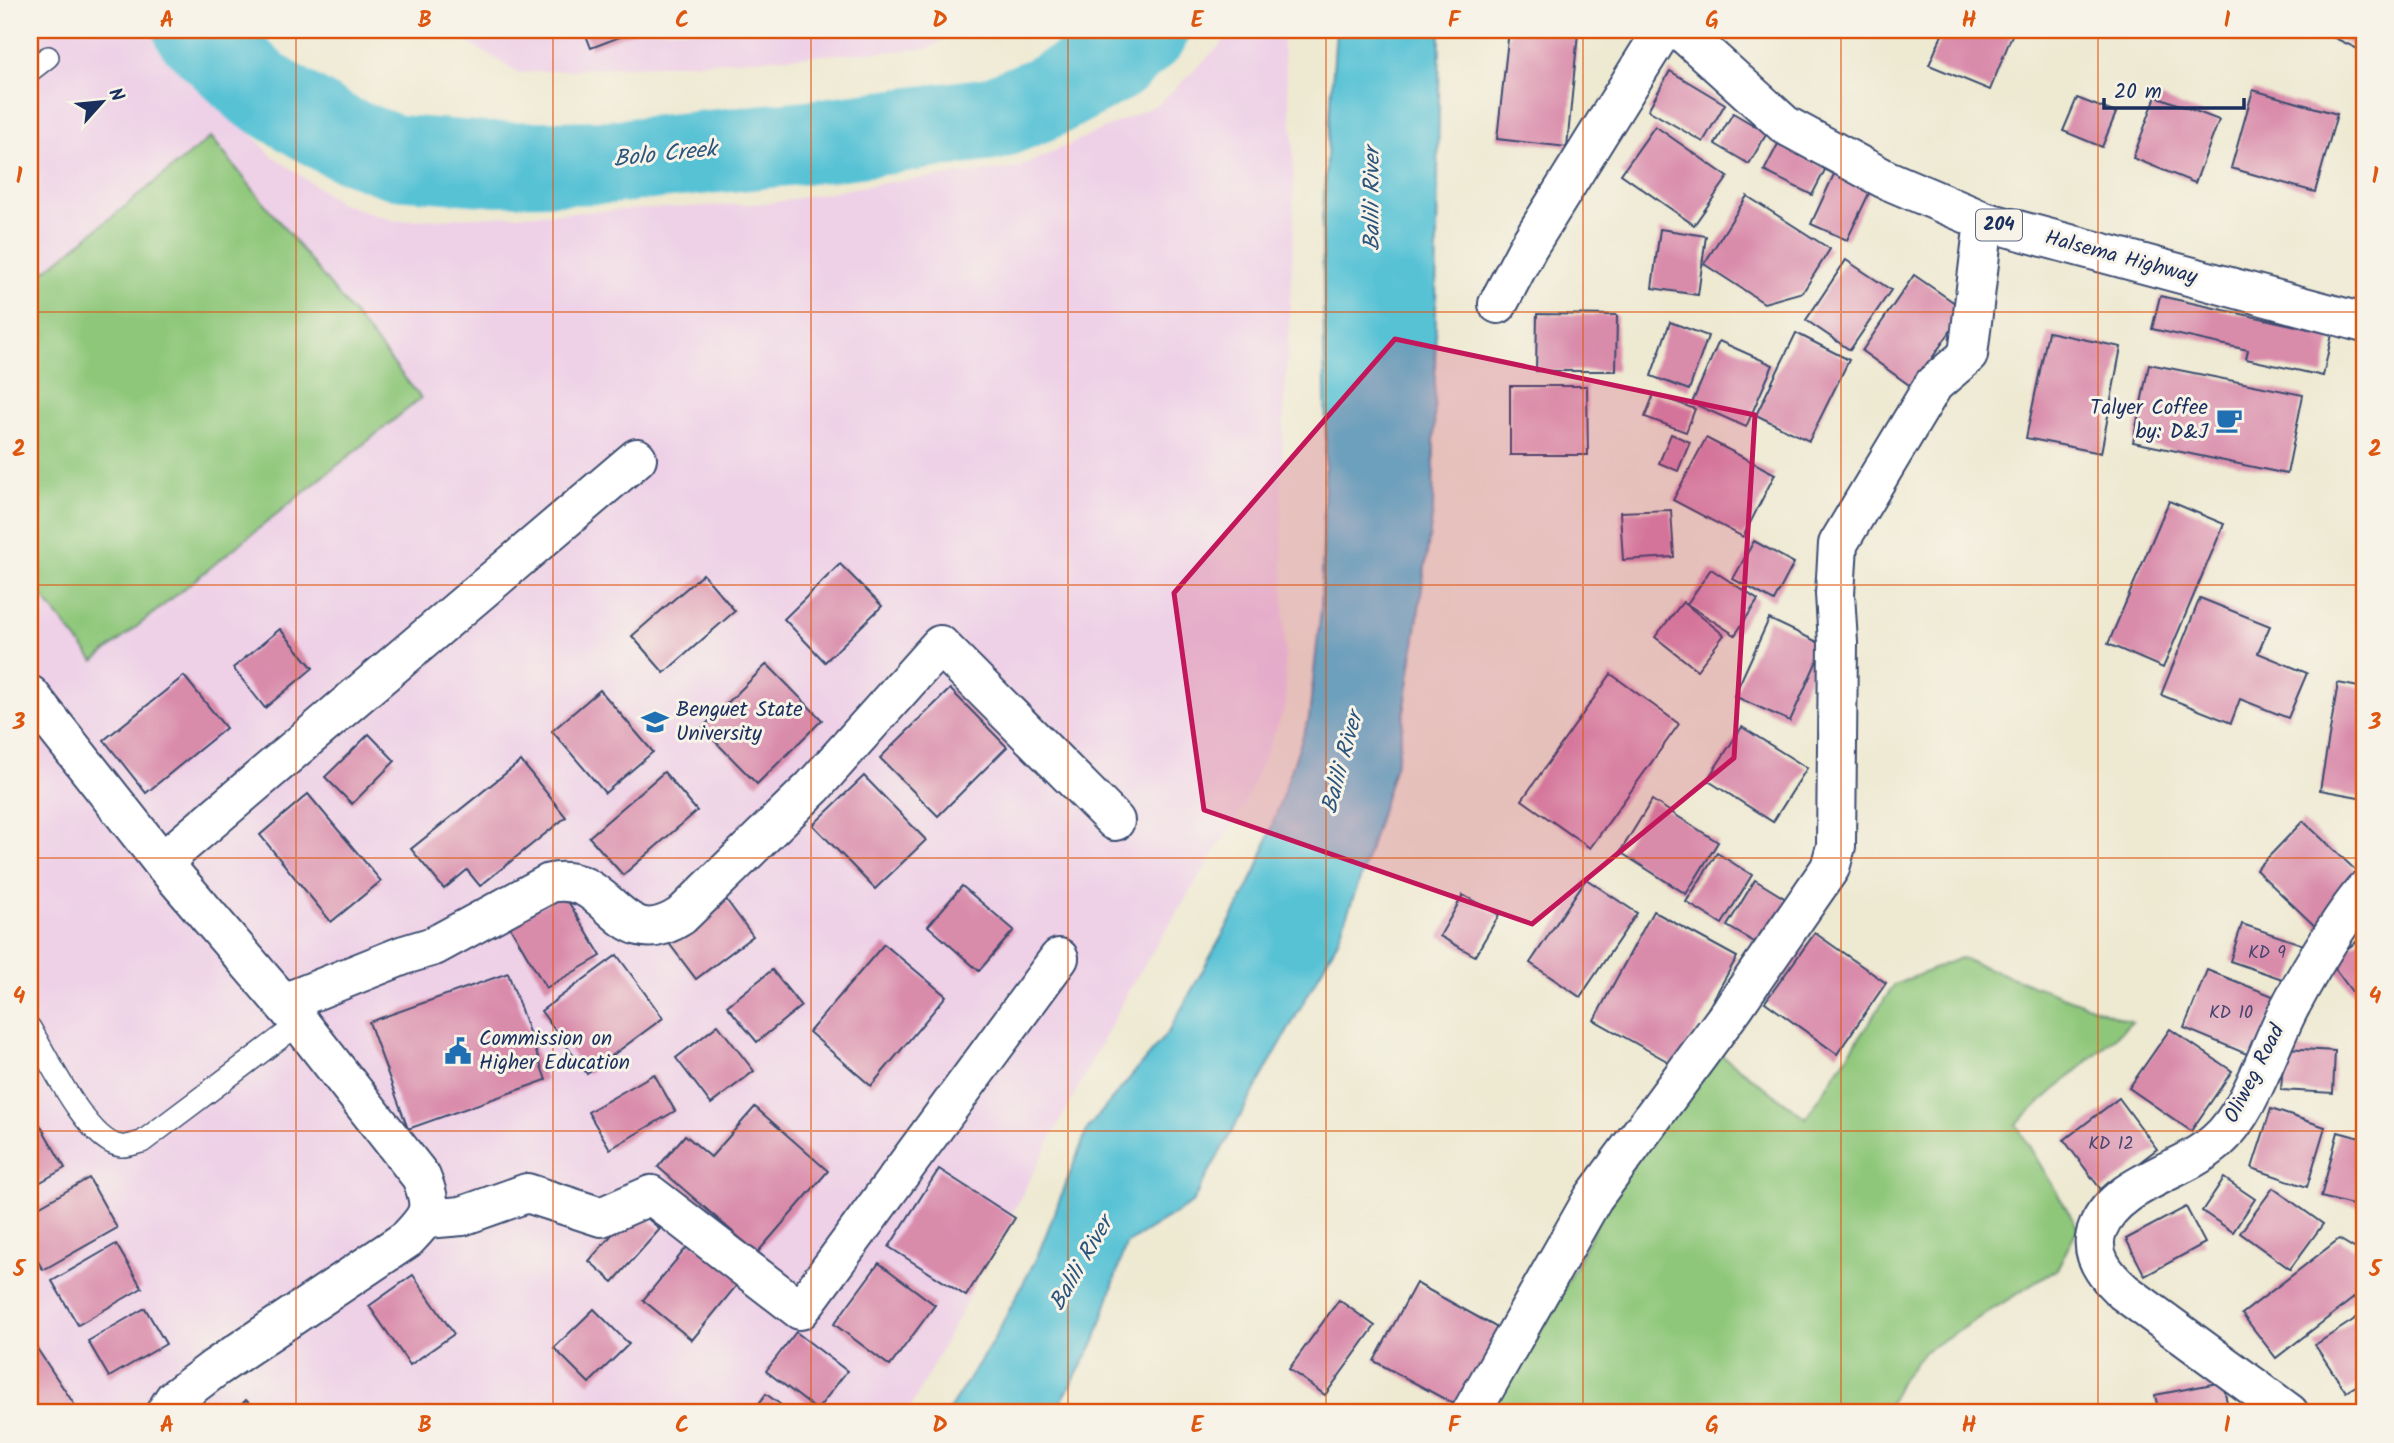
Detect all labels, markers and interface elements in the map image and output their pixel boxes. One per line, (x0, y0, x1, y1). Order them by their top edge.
text: A (160, 3, 174, 39)
text: B (418, 3, 432, 39)
text: C (675, 3, 689, 39)
text: D (932, 3, 948, 39)
text: E (1191, 3, 1205, 39)
text: F (1448, 3, 1462, 39)
text: G (1705, 3, 1719, 39)
text: H (1962, 3, 1977, 39)
text: I (2223, 3, 2231, 39)
north arrow (66, 66, 136, 136)
scale bar (2104, 66, 2244, 110)
text: 20 m (2114, 76, 2162, 109)
text: N (99, 83, 131, 107)
water label: Bolo Creek (612, 131, 721, 178)
water label: Balili River (1355, 143, 1391, 251)
text: 1 (16, 159, 23, 195)
text: 1 (2372, 159, 2379, 195)
road number: 204 (1976, 210, 2022, 241)
street label: Halsema Highway (2041, 222, 2201, 294)
place label: Talyer Coffee by: D&J (2090, 392, 2209, 449)
cafe icon: Talyer Coffee by: D&J (2214, 405, 2244, 435)
text: 2 (12, 432, 26, 468)
text: 2 (2368, 432, 2382, 468)
place label: Benguet State University (676, 694, 803, 751)
water label: Balili River (1312, 704, 1375, 818)
text: 3 (12, 705, 26, 741)
text: 3 (2368, 705, 2382, 741)
school or university icon: Benguet State University (640, 707, 670, 737)
house number: KD 9 (2248, 939, 2286, 968)
text: 4 (13, 979, 26, 1015)
text: 4 (2369, 979, 2382, 1015)
house number: KD 10 (2209, 999, 2253, 1028)
street label: Oliweg Road (2216, 1018, 2294, 1129)
place label: Commission on Higher Education (479, 1023, 630, 1080)
public building icon: Commission on Higher Education (443, 1036, 473, 1066)
house number: KD 12 (2088, 1130, 2134, 1159)
water label: Balili River (1041, 1206, 1126, 1318)
text: 5 (12, 1252, 27, 1288)
text: 5 (2368, 1252, 2383, 1288)
text: A (160, 1408, 174, 1443)
text: B (418, 1408, 432, 1443)
text: C (675, 1408, 689, 1443)
text: D (932, 1408, 948, 1443)
text: E (1191, 1408, 1205, 1443)
text: F (1448, 1408, 1462, 1443)
text: G (1705, 1408, 1719, 1443)
text: H (1962, 1408, 1977, 1443)
text: I (2223, 1408, 2231, 1443)

